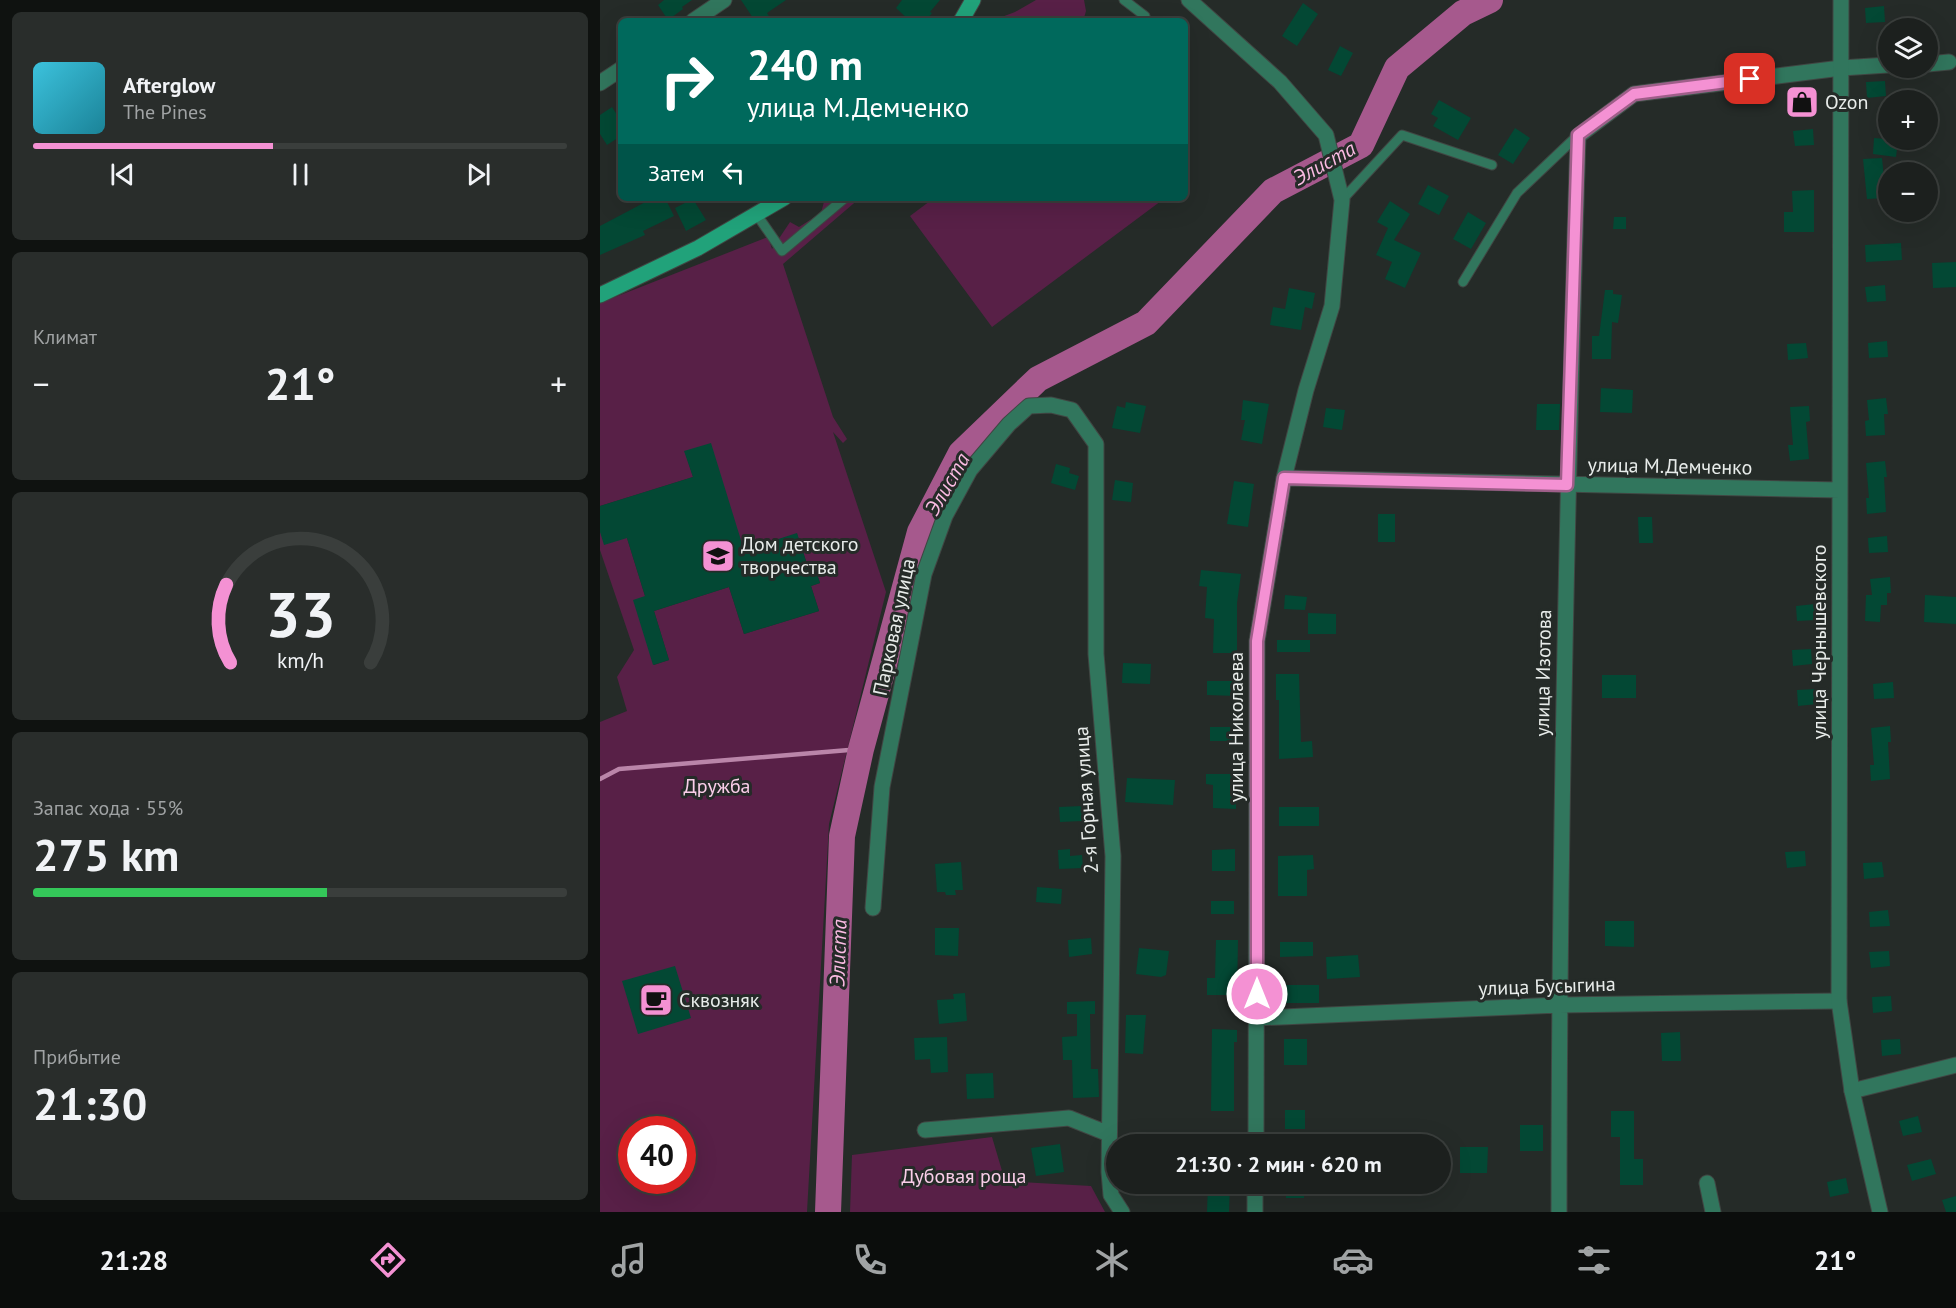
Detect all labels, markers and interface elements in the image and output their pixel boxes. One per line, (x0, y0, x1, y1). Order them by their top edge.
map controls (1878, 18, 1938, 222)
button: layers (1878, 18, 1938, 78)
text: 240 m (747, 37, 863, 92)
icon: right (648, 42, 726, 120)
pin (1724, 53, 1775, 104)
icon: arrive (1733, 62, 1766, 95)
text: Afterglow (123, 71, 215, 99)
shop icon: Ozon (1784, 84, 1820, 120)
place label: Ozon (1825, 89, 1869, 115)
text: улица М.Демченко (747, 90, 969, 124)
button: + (1878, 90, 1938, 150)
text: The Pines (123, 99, 207, 125)
water label: Элиста (1288, 134, 1361, 191)
icon: left (717, 156, 750, 189)
icon: previous (106, 158, 139, 191)
icon: pause (284, 158, 317, 191)
icon: next (462, 158, 495, 191)
text: Затем (648, 159, 705, 187)
button: − (1878, 162, 1938, 222)
text: Климат (33, 324, 97, 350)
text: 21° (265, 354, 335, 412)
text: − (33, 362, 50, 405)
text: + (550, 362, 567, 405)
water label: Элиста (918, 447, 976, 520)
street label: улица М.Демченко (1588, 452, 1752, 480)
place label: Дом детского творчества (741, 531, 858, 580)
school or university icon: Дом детского творчества (700, 538, 736, 574)
street label: улица Чернышевского (1806, 544, 1832, 740)
street label: Парковая улица (867, 556, 921, 698)
text: 33 (265, 573, 335, 654)
street label: улица Изотова (1529, 609, 1557, 737)
text: km/h (276, 646, 323, 674)
street label: улица Николаева (1223, 652, 1249, 802)
street label: 2-я Горная улица (1068, 725, 1104, 875)
park label: Дружба (683, 773, 751, 799)
text: Запас хода · 55% (33, 795, 183, 821)
text: 275 km (33, 825, 179, 883)
water label: Элиста (823, 918, 853, 987)
position arrow (1225, 962, 1289, 1026)
street label: улица Бусыгина (1478, 971, 1616, 1001)
cafe icon: Сквозняк (638, 982, 674, 1018)
place label: Сквозняк (679, 987, 760, 1013)
text: Прибытие (33, 1044, 121, 1070)
text: 21:30 (33, 1074, 147, 1132)
speed limit sign: 40 (618, 1116, 696, 1194)
text: 21:30 · 2 мин · 620 m (1175, 1150, 1382, 1178)
park label: Дубовая роща (902, 1163, 1026, 1189)
icon: directions (367, 1239, 409, 1281)
icon: music (608, 1239, 650, 1281)
icon: phone (849, 1239, 891, 1281)
icon: climate (1091, 1239, 1133, 1281)
icon: car (1332, 1239, 1374, 1281)
icon: filters (1573, 1239, 1615, 1281)
text: 21:28 (100, 1243, 168, 1277)
text: 21° (1814, 1243, 1856, 1277)

